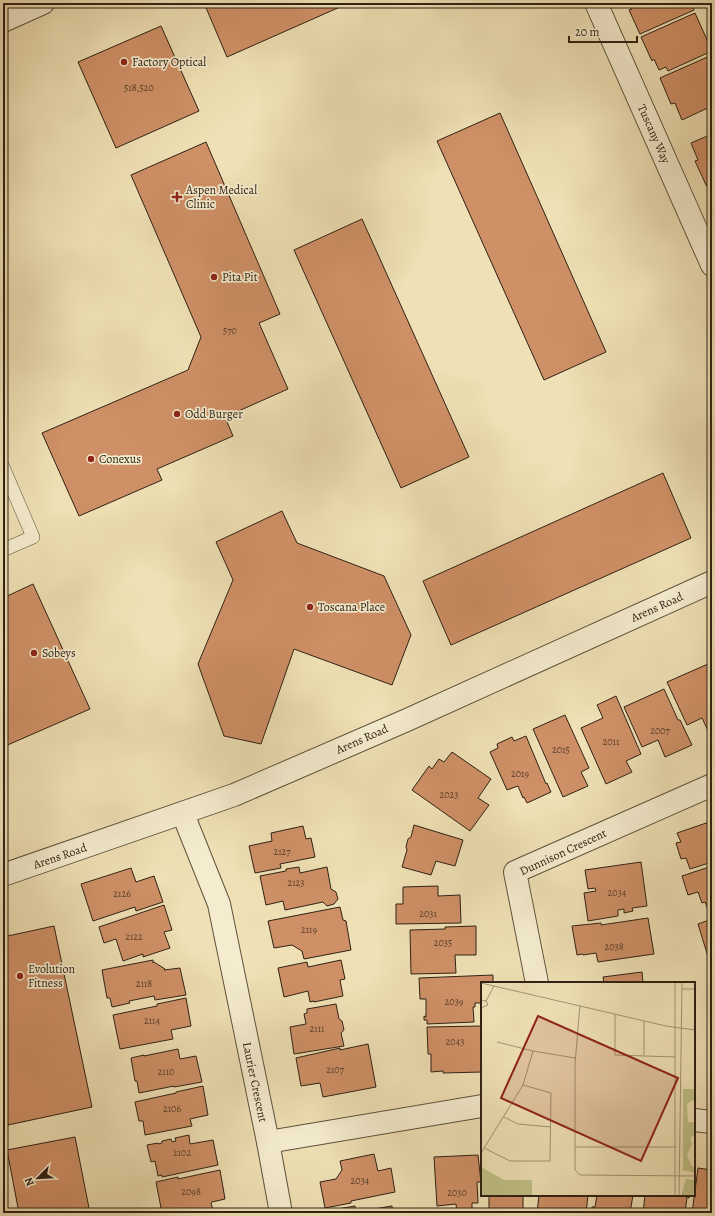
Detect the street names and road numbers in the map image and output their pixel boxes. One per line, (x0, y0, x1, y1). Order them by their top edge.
street label: Tuscany Way (634, 102, 674, 167)
street label: Arens Road (628, 588, 686, 626)
street label: Arens Road (333, 720, 391, 758)
street label: Dunnison Crescent (517, 825, 609, 879)
street label: Arens Road (30, 839, 89, 873)
street label: Laurier Crescent (239, 1041, 271, 1123)

